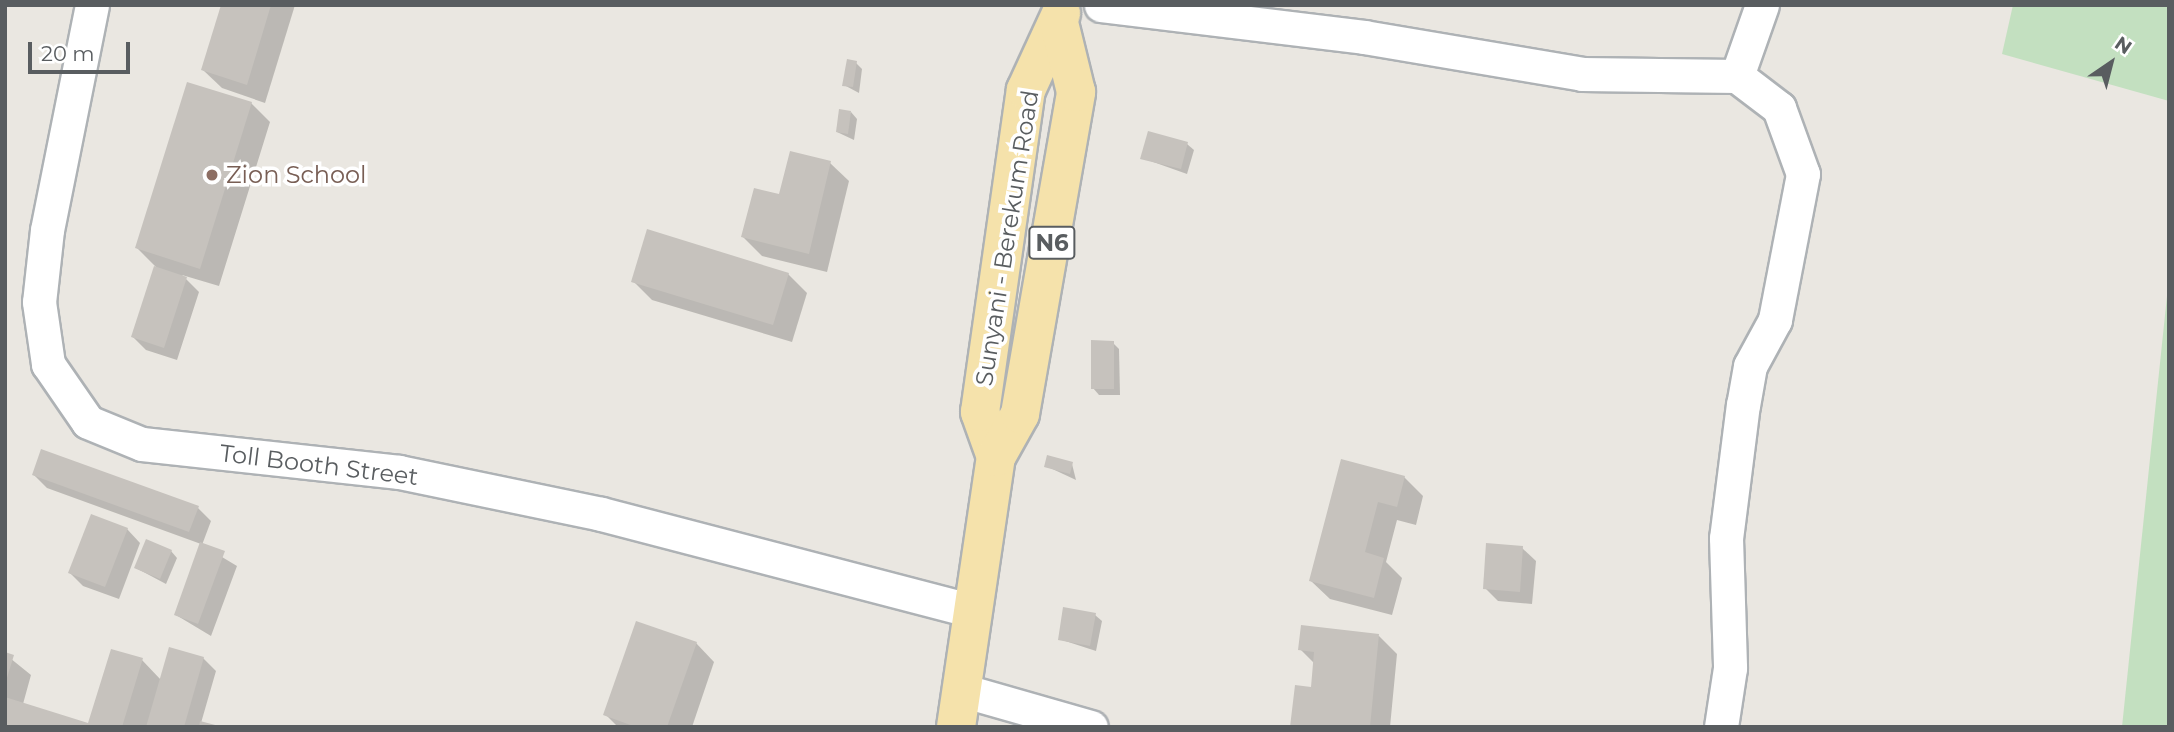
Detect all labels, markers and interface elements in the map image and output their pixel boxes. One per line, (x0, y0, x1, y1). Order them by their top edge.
scale bar (32, 28, 133, 72)
north arrow (2076, 28, 2146, 98)
text: N (2110, 32, 2136, 59)
text: 20 m (41, 41, 95, 66)
street label: Sunyani - Berekum Road (969, 88, 1045, 388)
place label: Zion School (226, 161, 367, 189)
marker: Zion School (204, 167, 220, 183)
road number: N6 (1028, 224, 1076, 262)
street label: Toll Booth Street (218, 439, 420, 491)

